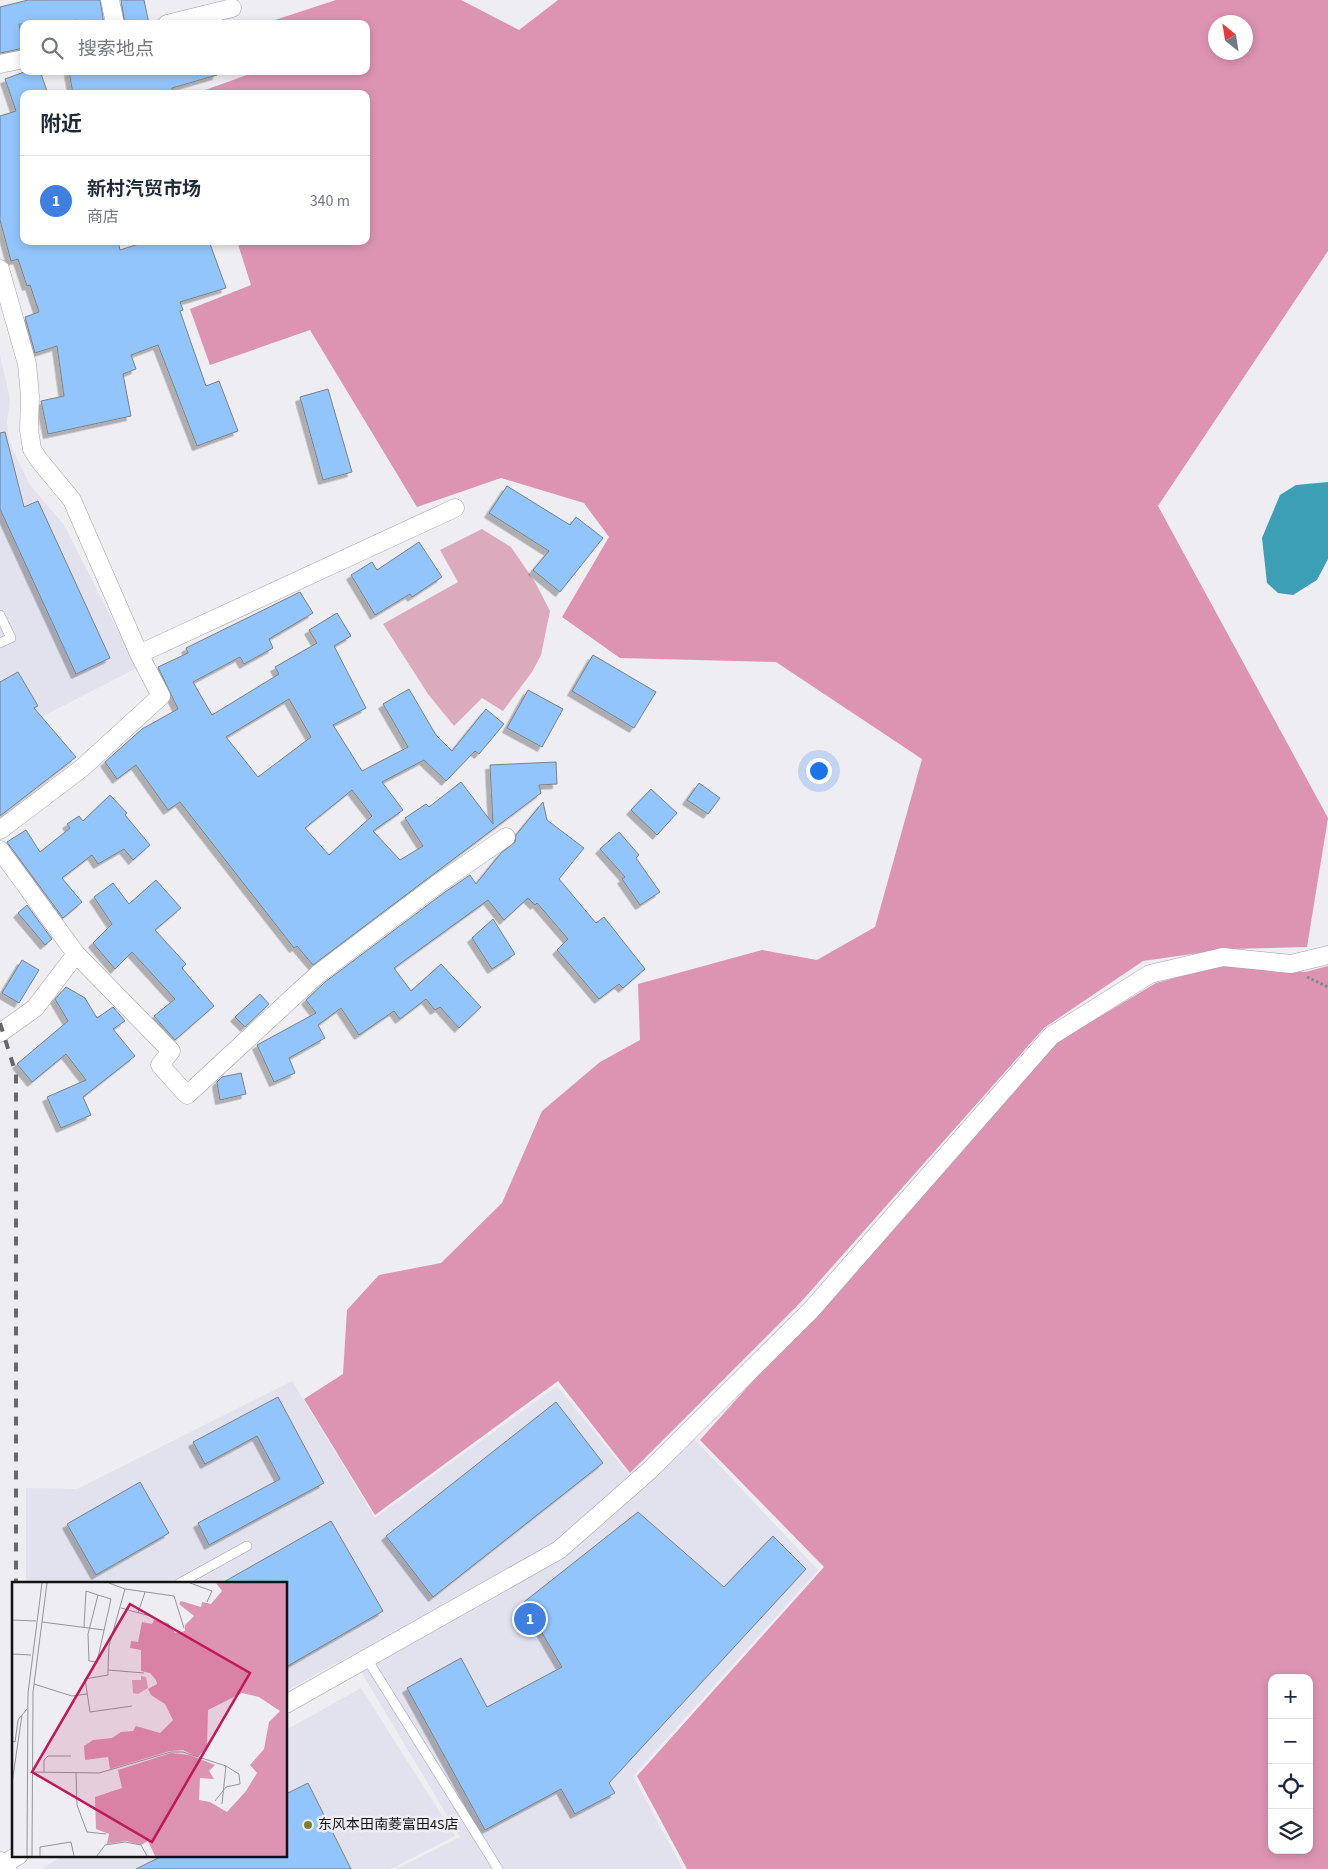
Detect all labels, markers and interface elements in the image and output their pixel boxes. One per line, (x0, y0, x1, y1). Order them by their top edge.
north arrow (1208, 15, 1253, 60)
search box (20, 20, 370, 75)
icon: search (38, 34, 66, 62)
text: 搜索地点 (78, 36, 154, 63)
text: 附近 (40, 109, 82, 139)
text: 新村汽贸市场 (87, 176, 201, 203)
text: 1 (52, 190, 60, 212)
text: 340 m (310, 190, 350, 212)
text: 商店 (87, 206, 119, 228)
your location (806, 758, 832, 784)
inset map (12, 1582, 288, 1856)
pin: 1 (514, 1600, 546, 1638)
map controls (1268, 1674, 1313, 1854)
button: + (1268, 1674, 1313, 1719)
button: − (1268, 1719, 1313, 1764)
button: locate (1268, 1764, 1313, 1809)
button: layers (1268, 1809, 1313, 1854)
place label: 东风本田南菱富田4S店 (318, 1815, 458, 1835)
marker: 东风本田南菱富田4S店 (302, 1819, 314, 1831)

